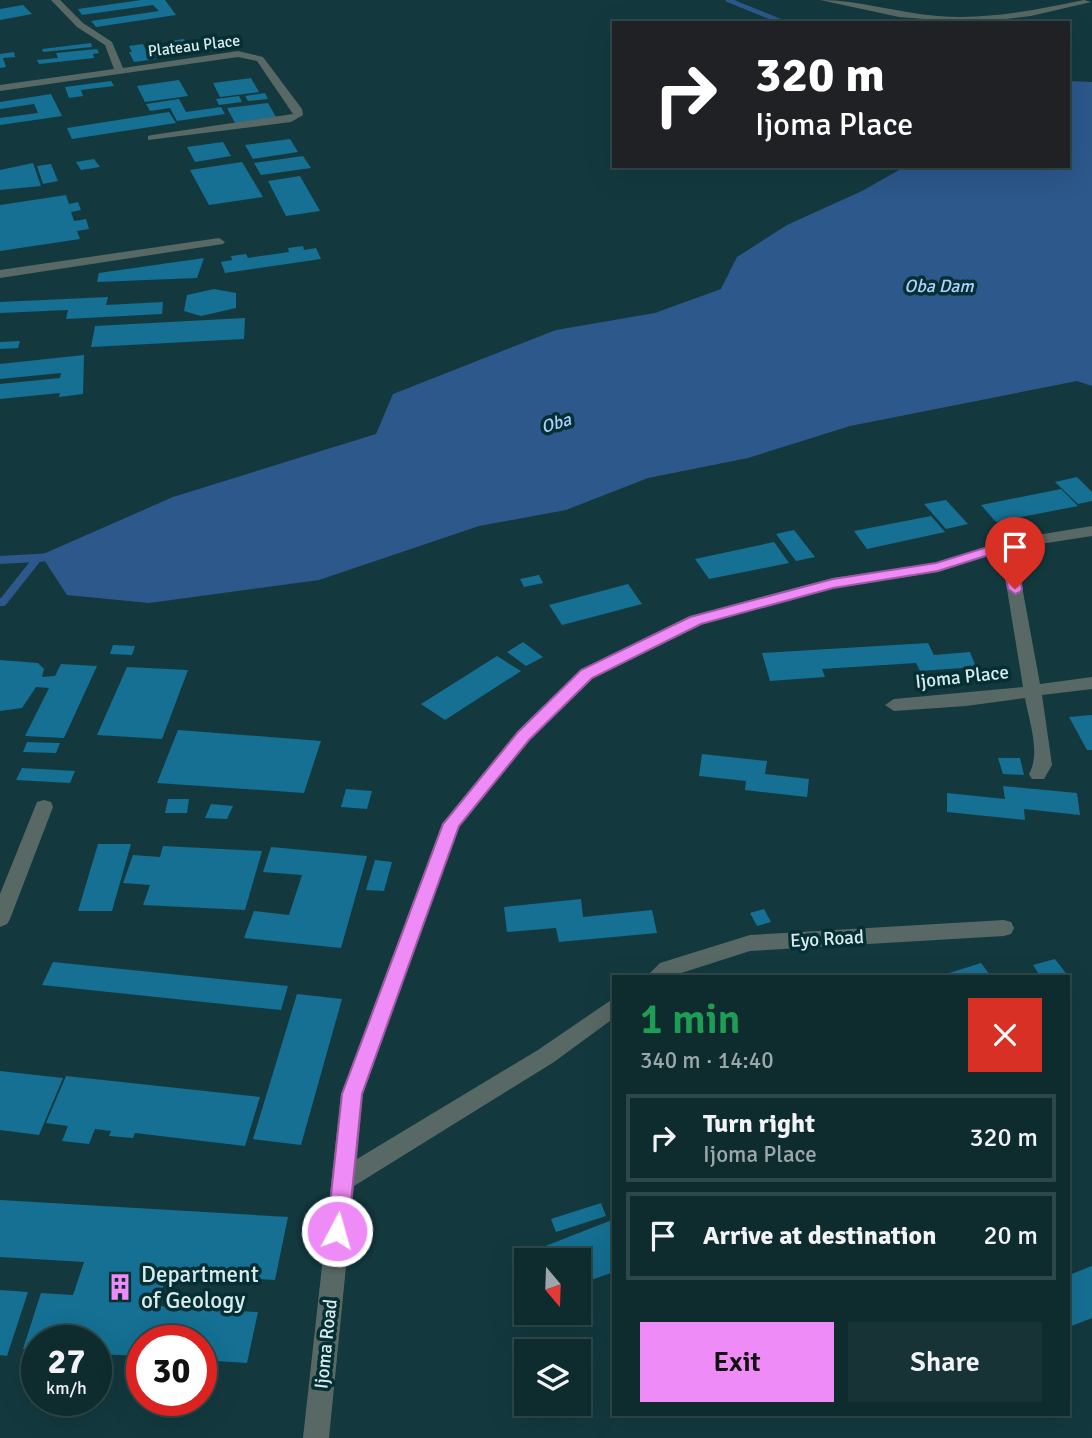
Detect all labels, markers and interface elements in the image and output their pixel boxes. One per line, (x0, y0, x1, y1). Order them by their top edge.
street label: Plateau Place (147, 30, 241, 62)
text: 320 m (755, 45, 885, 105)
icon: right (640, 49, 731, 140)
text: Ijoma Place (755, 105, 913, 144)
water label: Oba Dam (904, 275, 974, 297)
water label: Oba (538, 408, 575, 438)
pin (985, 517, 1045, 589)
icon: arrive (996, 528, 1034, 566)
street label: Ijoma Place (914, 660, 1010, 694)
street label: Eyo Road (789, 925, 865, 953)
text: 1 min (640, 994, 741, 1045)
button: close (968, 998, 1042, 1072)
text: 340 m · 14:40 (640, 1046, 774, 1075)
text: Turn right (703, 1108, 815, 1140)
icon: right (644, 1119, 682, 1157)
text: 320 m (969, 1122, 1038, 1154)
text: Ijoma Place (703, 1140, 817, 1169)
position arrow (300, 1194, 374, 1268)
icon: arrive (644, 1217, 682, 1255)
text: Arrive at destination (703, 1220, 936, 1252)
text: 20 m (983, 1220, 1038, 1252)
north arrow (514, 1248, 592, 1325)
map controls (514, 1248, 591, 1416)
place label: Department of Geology (141, 1260, 259, 1315)
building icon: Department of Geology (105, 1272, 135, 1302)
street label: Ijoma Road (309, 1298, 343, 1390)
button: Exit (640, 1322, 834, 1402)
button: Share (848, 1322, 1042, 1402)
speed limit sign: 30 (126, 1325, 217, 1416)
button: layers (514, 1339, 591, 1416)
text: 27 (48, 1340, 85, 1383)
text: km/h (46, 1377, 87, 1399)

